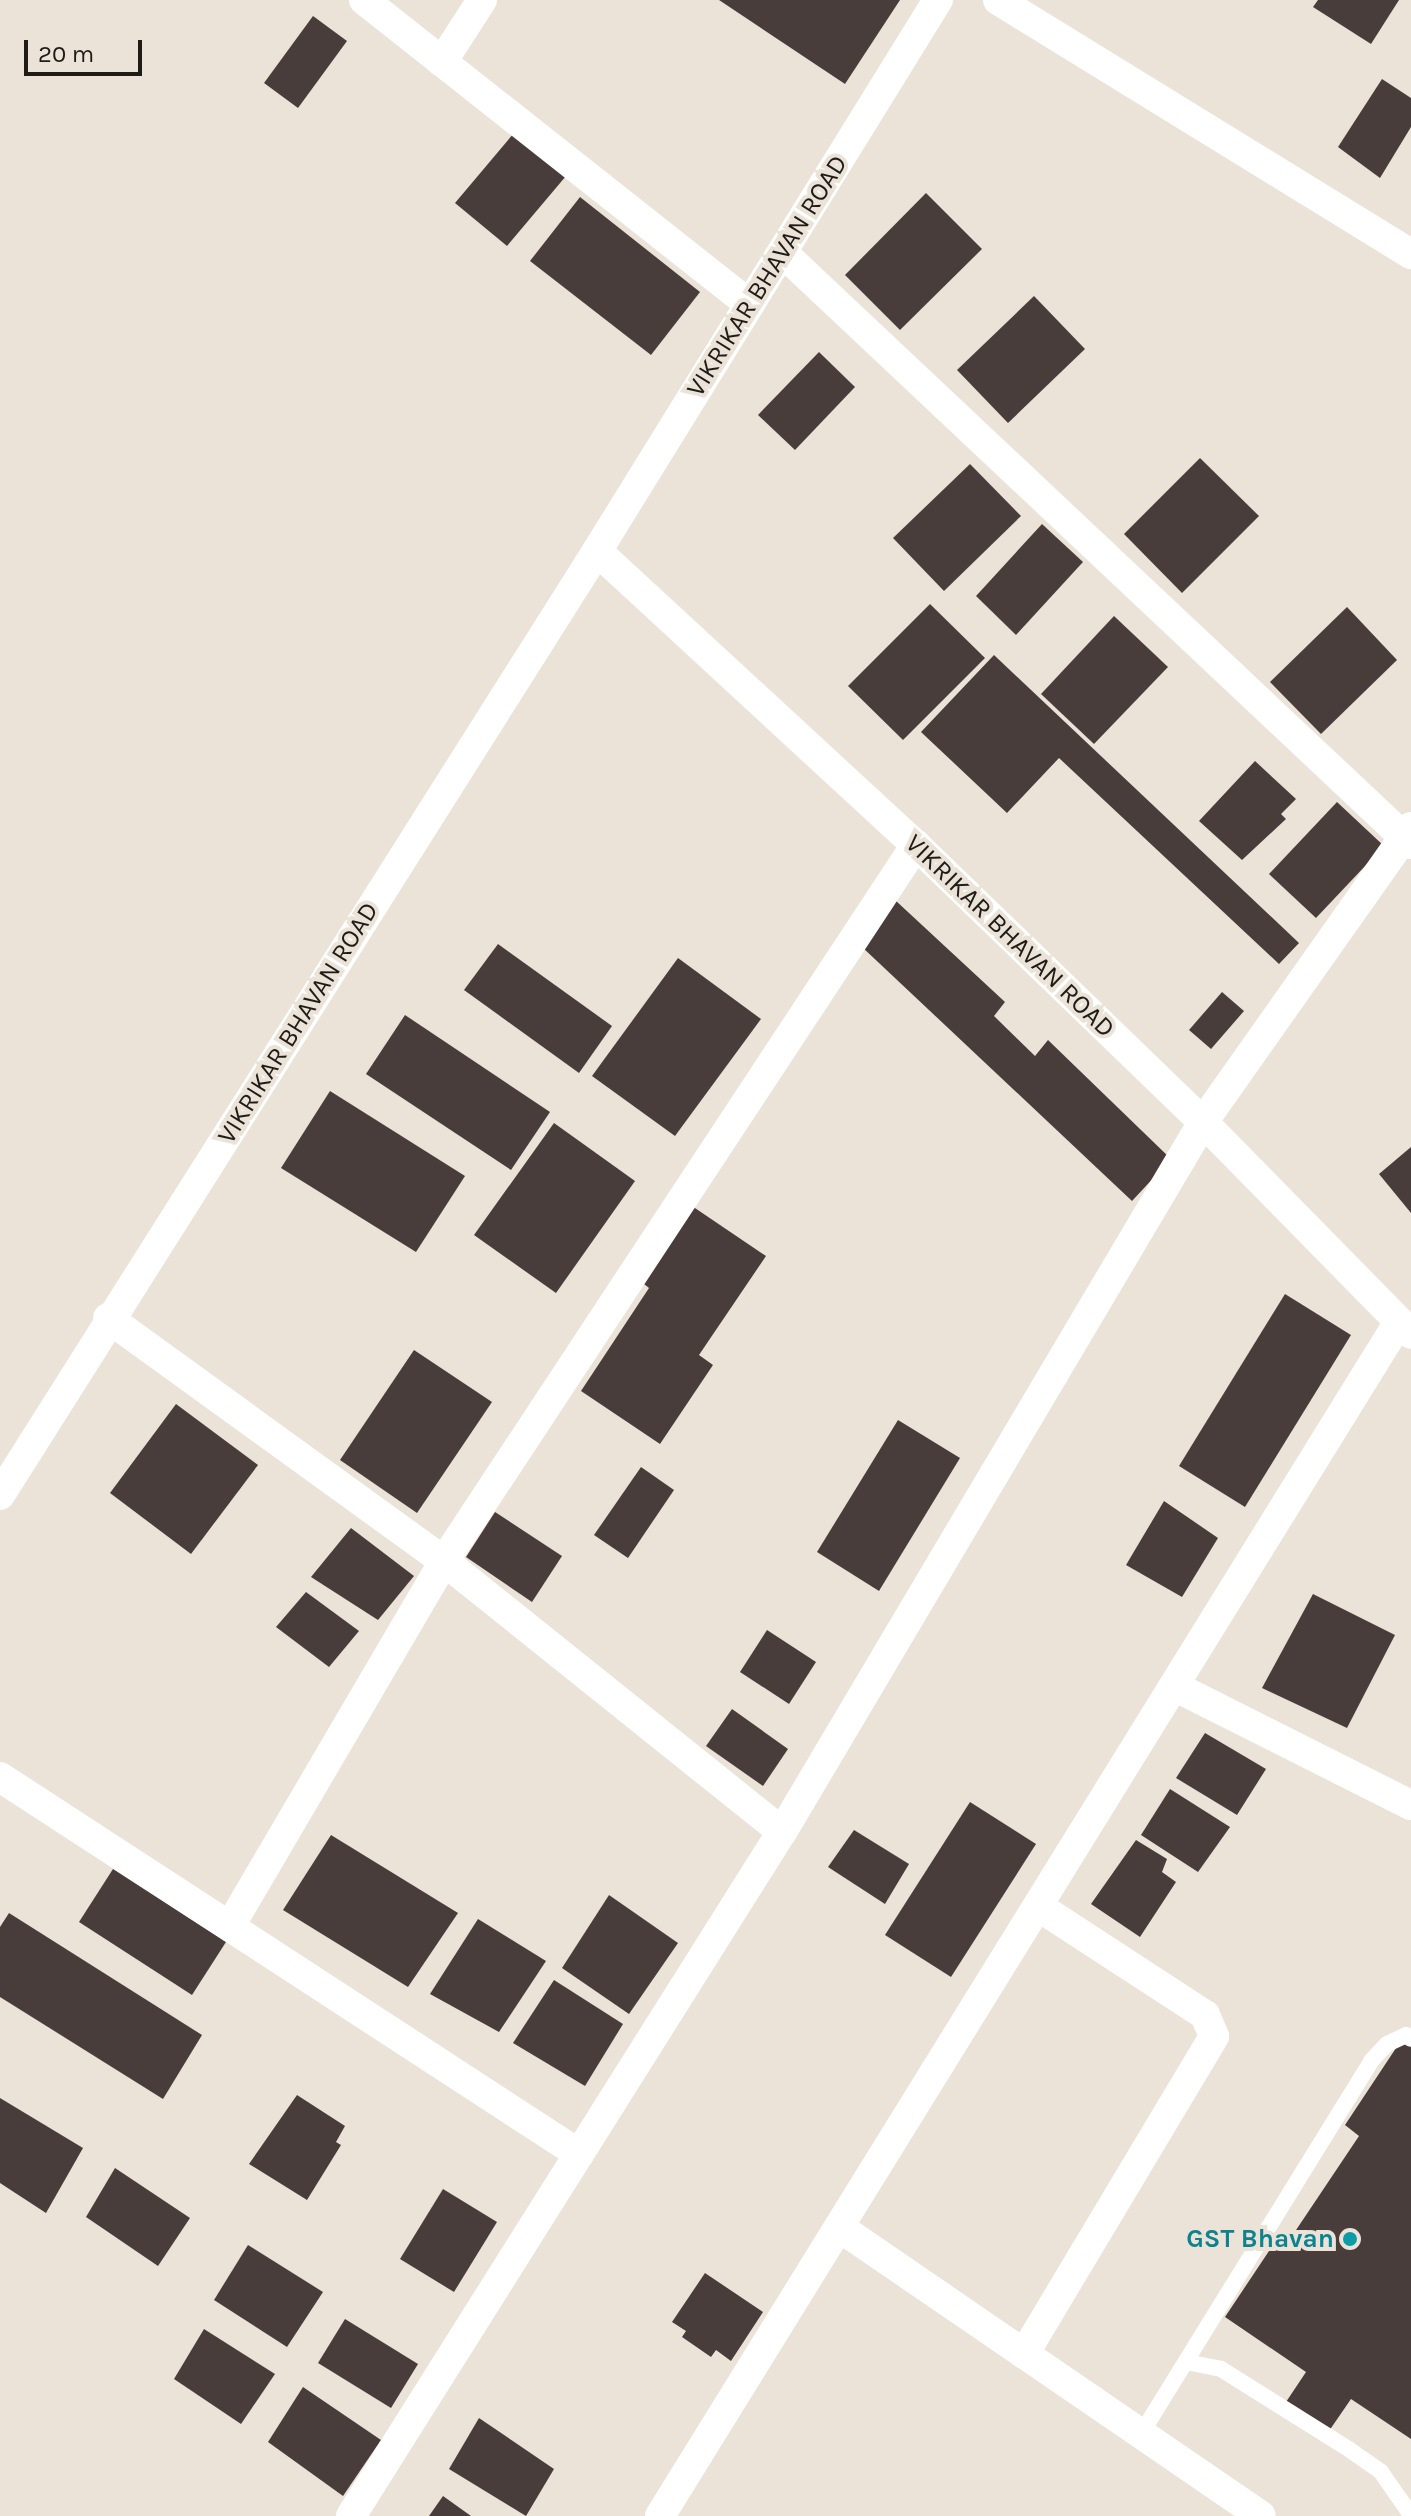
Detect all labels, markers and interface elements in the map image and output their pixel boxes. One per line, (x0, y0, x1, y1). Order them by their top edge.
scale bar (28, 24, 146, 74)
text: 20 m (38, 40, 94, 68)
street label: VIKRIKAR BHAVAN ROAD (680, 149, 854, 403)
street label: VIKRIKAR BHAVAN ROAD (899, 828, 1121, 1044)
street label: VIKRIKAR BHAVAN ROAD (211, 896, 385, 1150)
place label: GST Bhavan (1186, 2223, 1334, 2255)
marker: GST Bhavan (1341, 2230, 1359, 2248)

